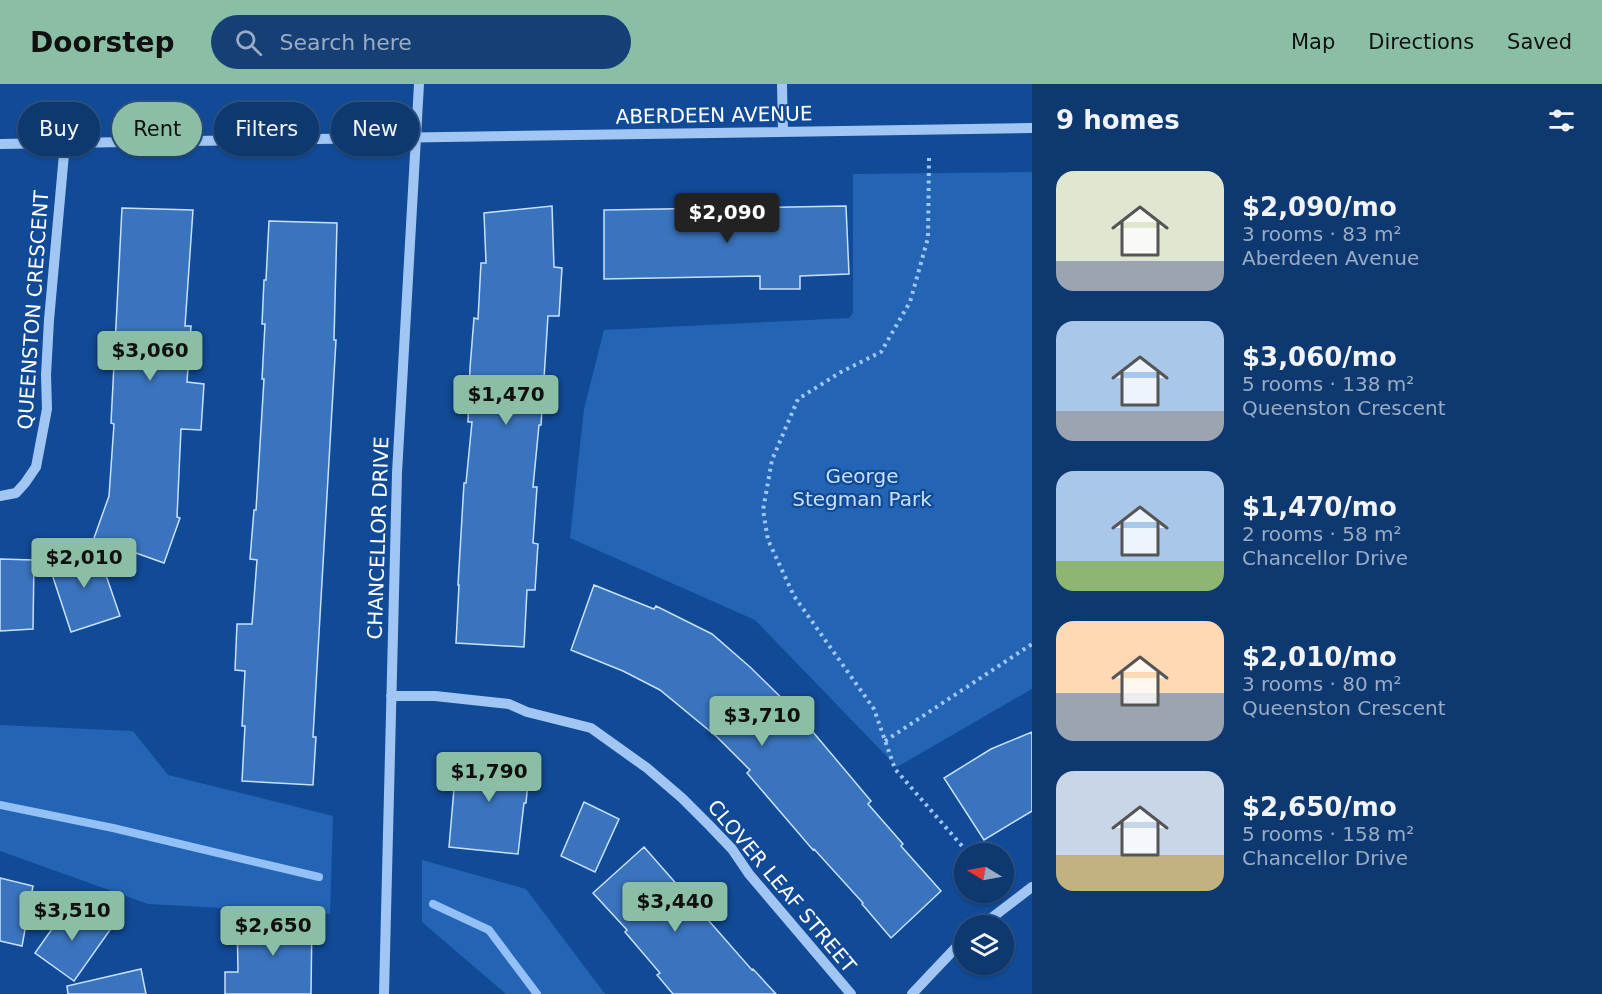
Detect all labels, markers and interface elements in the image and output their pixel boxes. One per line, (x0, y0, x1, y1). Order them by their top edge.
search box (211, 15, 631, 69)
text: Doorstep (30, 26, 175, 59)
icon: search (232, 26, 265, 59)
text: Search here (280, 30, 412, 55)
text: Map (1291, 30, 1335, 54)
text: Directions (1368, 30, 1474, 54)
text: Saved (1507, 30, 1572, 54)
street label: ABERDEEN AVENUE (615, 101, 813, 129)
chip: Buy (18, 102, 100, 156)
chip: Rent (112, 102, 202, 156)
chip: Filters (214, 102, 319, 156)
chip: New (331, 102, 419, 156)
icon: filters (1545, 104, 1578, 137)
text: 9 homes (1056, 105, 1180, 135)
street label: QUEENSTON CRESCENT (13, 189, 53, 430)
text: $2,090/mo (1242, 192, 1397, 222)
pin: $2,090 (678, 193, 776, 244)
icon: home (1104, 195, 1176, 267)
text: $2,090 (688, 200, 766, 224)
text: 3 rooms · 83 m² (1242, 222, 1402, 246)
text: Aberdeen Avenue (1242, 246, 1419, 270)
pin: $3,060 (101, 331, 199, 382)
text: $3,060 (111, 338, 189, 362)
text: $3,060/mo (1242, 342, 1397, 372)
icon: home (1104, 345, 1176, 417)
text: 5 rooms · 138 m² (1242, 372, 1414, 396)
pin: $1,470 (457, 375, 555, 426)
text: $1,470 (467, 382, 545, 406)
text: Queenston Crescent (1242, 396, 1446, 420)
street label: CHANCELLOR DRIVE (362, 436, 394, 640)
park label: George Stegman Park (792, 464, 932, 511)
text: $1,470/mo (1242, 492, 1397, 522)
icon: home (1104, 495, 1176, 567)
text: 2 rooms · 58 m² (1242, 522, 1402, 546)
pin: $2,010 (35, 538, 133, 589)
text: $2,010 (45, 545, 123, 569)
text: Chancellor Drive (1242, 546, 1408, 570)
text: $2,010/mo (1242, 642, 1397, 672)
icon: home (1104, 645, 1176, 717)
text: 3 rooms · 80 m² (1242, 672, 1402, 696)
pin: $3,710 (713, 696, 811, 747)
text: Queenston Crescent (1242, 696, 1446, 720)
text: $3,710 (723, 703, 801, 727)
pin: $1,790 (440, 752, 538, 803)
text: $1,790 (450, 759, 528, 783)
text: $2,650/mo (1242, 792, 1397, 822)
street label: CLOVER LEAF STREET (703, 795, 862, 978)
icon: home (1104, 795, 1176, 867)
text: 5 rooms · 158 m² (1242, 822, 1414, 846)
north arrow (954, 843, 1014, 903)
map controls (954, 843, 1014, 975)
text: Chancellor Drive (1242, 846, 1408, 870)
pin: $3,440 (626, 882, 724, 933)
text: $3,440 (636, 889, 714, 913)
pin: $3,510 (23, 891, 121, 942)
text: $3,510 (33, 898, 111, 922)
pin: $2,650 (224, 906, 322, 957)
text: $2,650 (234, 913, 312, 937)
button: layers (954, 915, 1014, 975)

